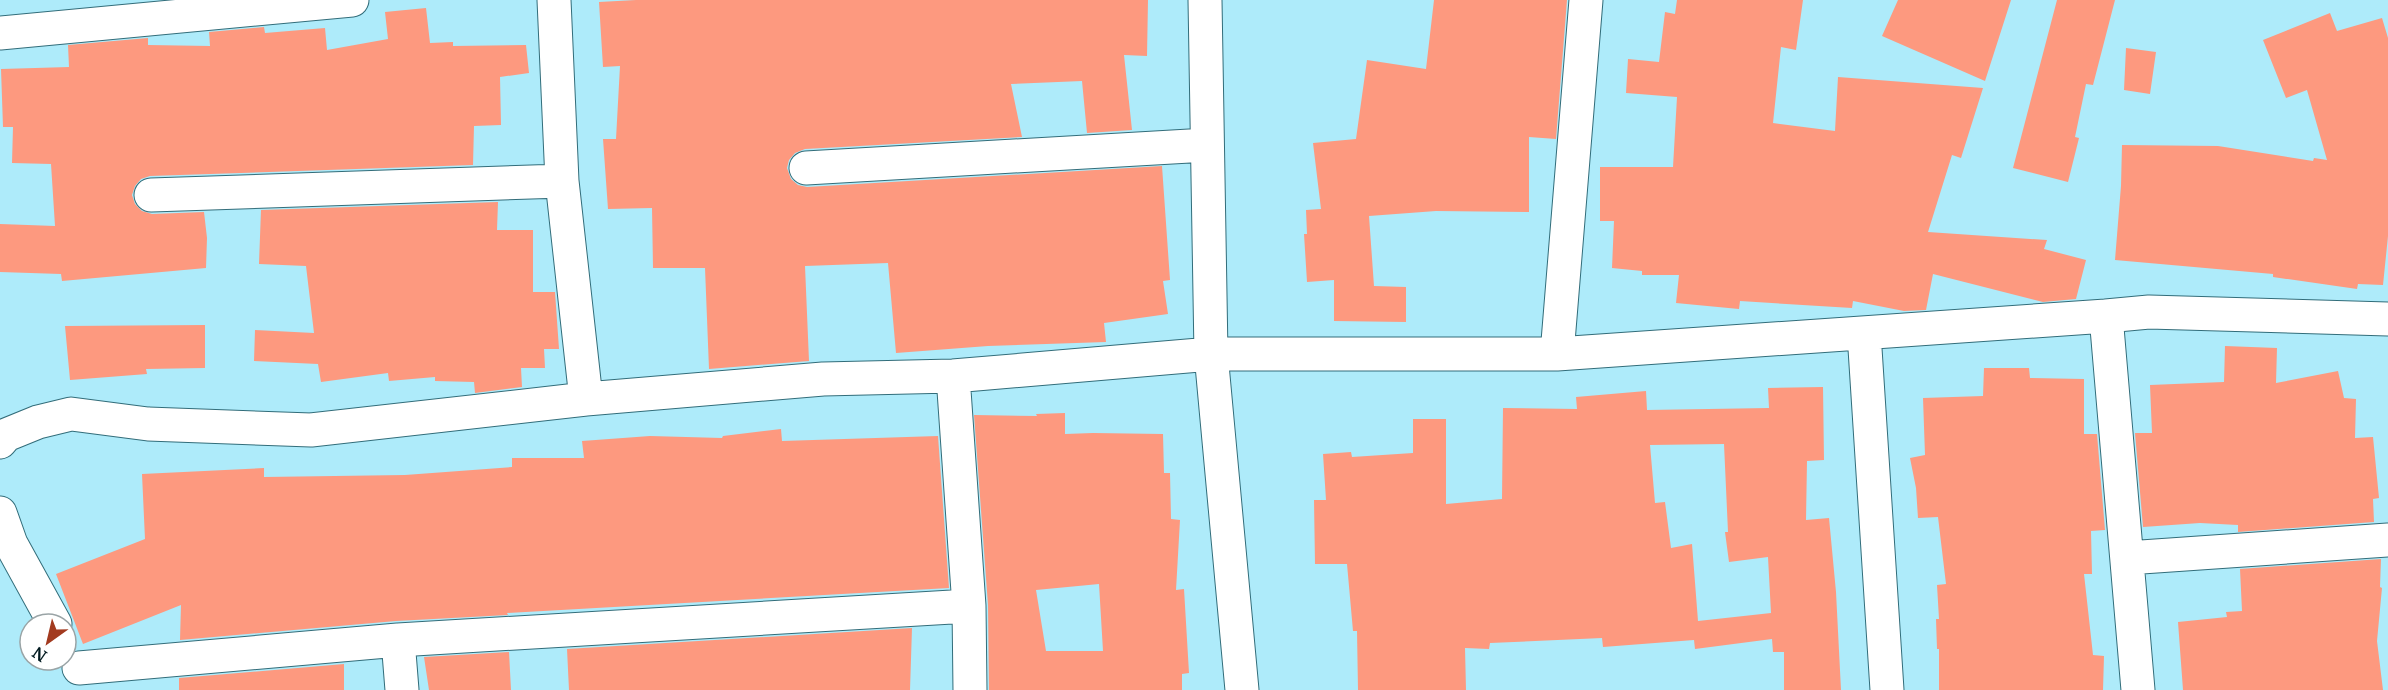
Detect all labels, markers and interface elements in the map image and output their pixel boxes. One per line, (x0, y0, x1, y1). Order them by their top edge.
north arrow (18, 612, 78, 672)
text: N (28, 642, 50, 666)

